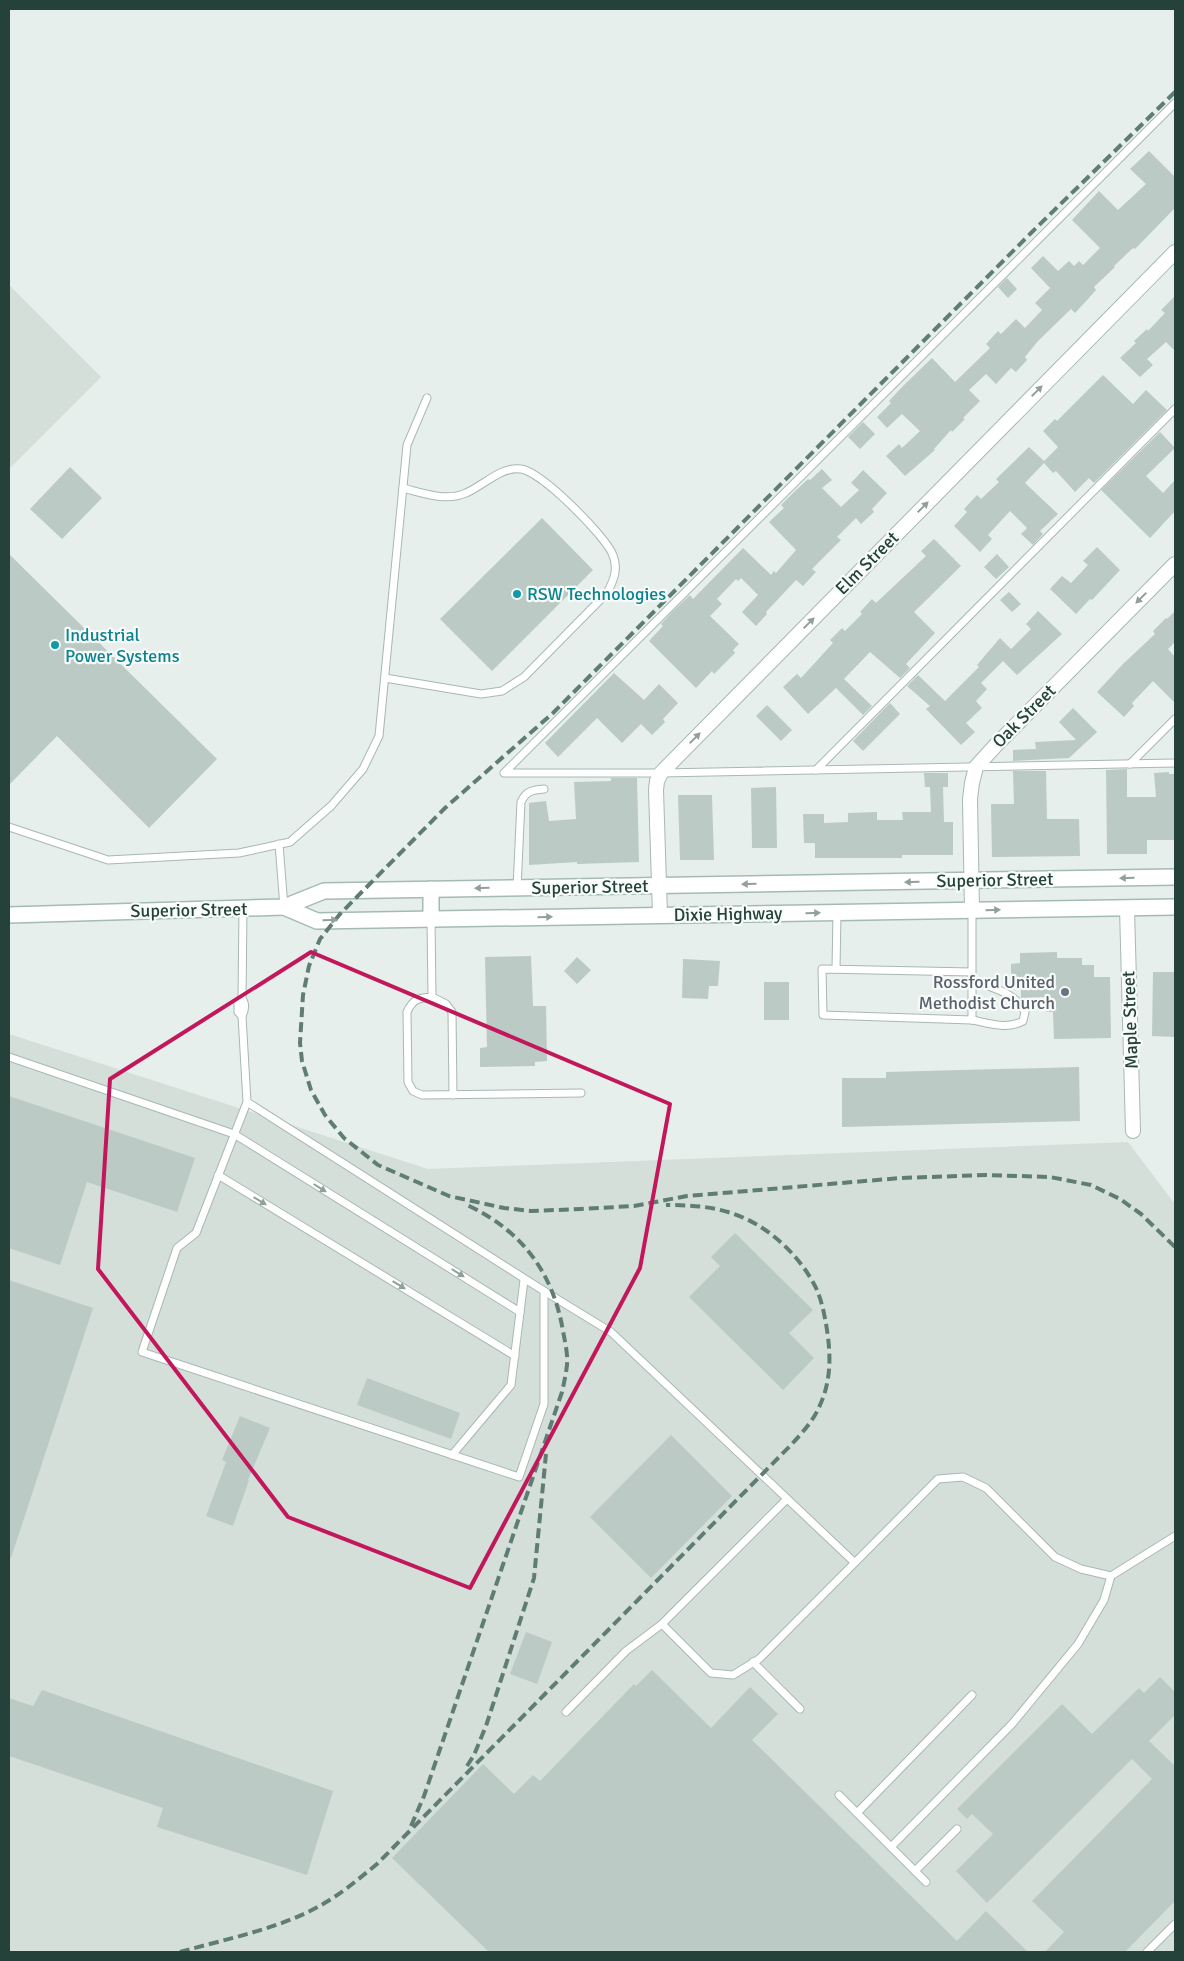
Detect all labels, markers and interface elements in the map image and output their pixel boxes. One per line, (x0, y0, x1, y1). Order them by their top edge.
one-way arrow (1031, 386, 1043, 398)
one-way arrow (917, 501, 929, 513)
street label: Elm Street (831, 527, 903, 599)
place label: RSW Technologies (527, 583, 666, 605)
marker: RSW Technologies (511, 588, 523, 600)
one-way arrow (1135, 592, 1147, 604)
one-way arrow (803, 617, 815, 629)
place label: Industrial Power Systems (65, 624, 180, 667)
marker: Industrial Power Systems (49, 639, 61, 651)
street label: Oak Street (988, 680, 1060, 752)
one-way arrow (689, 732, 701, 744)
street label: Superior Street (936, 868, 1054, 892)
one-way arrow (1118, 874, 1134, 882)
street label: Superior Street (531, 875, 649, 899)
one-way arrow (903, 878, 919, 886)
one-way arrow (741, 880, 757, 888)
one-way arrow (473, 885, 489, 893)
street label: Superior Street (130, 898, 248, 922)
street label: Dixie Highway (673, 902, 783, 926)
one-way arrow (985, 906, 1001, 914)
one-way arrow (805, 909, 821, 917)
one-way arrow (538, 913, 554, 921)
one-way arrow (323, 916, 339, 924)
place label: Rossford United Methodist Church (918, 971, 1055, 1014)
street label: Maple Street (1117, 971, 1143, 1069)
marker: Rossford United Methodist Church (1059, 986, 1071, 998)
one-way arrow (314, 1183, 327, 1192)
one-way arrow (253, 1196, 267, 1205)
one-way arrow (452, 1269, 465, 1278)
one-way arrow (392, 1281, 405, 1290)

